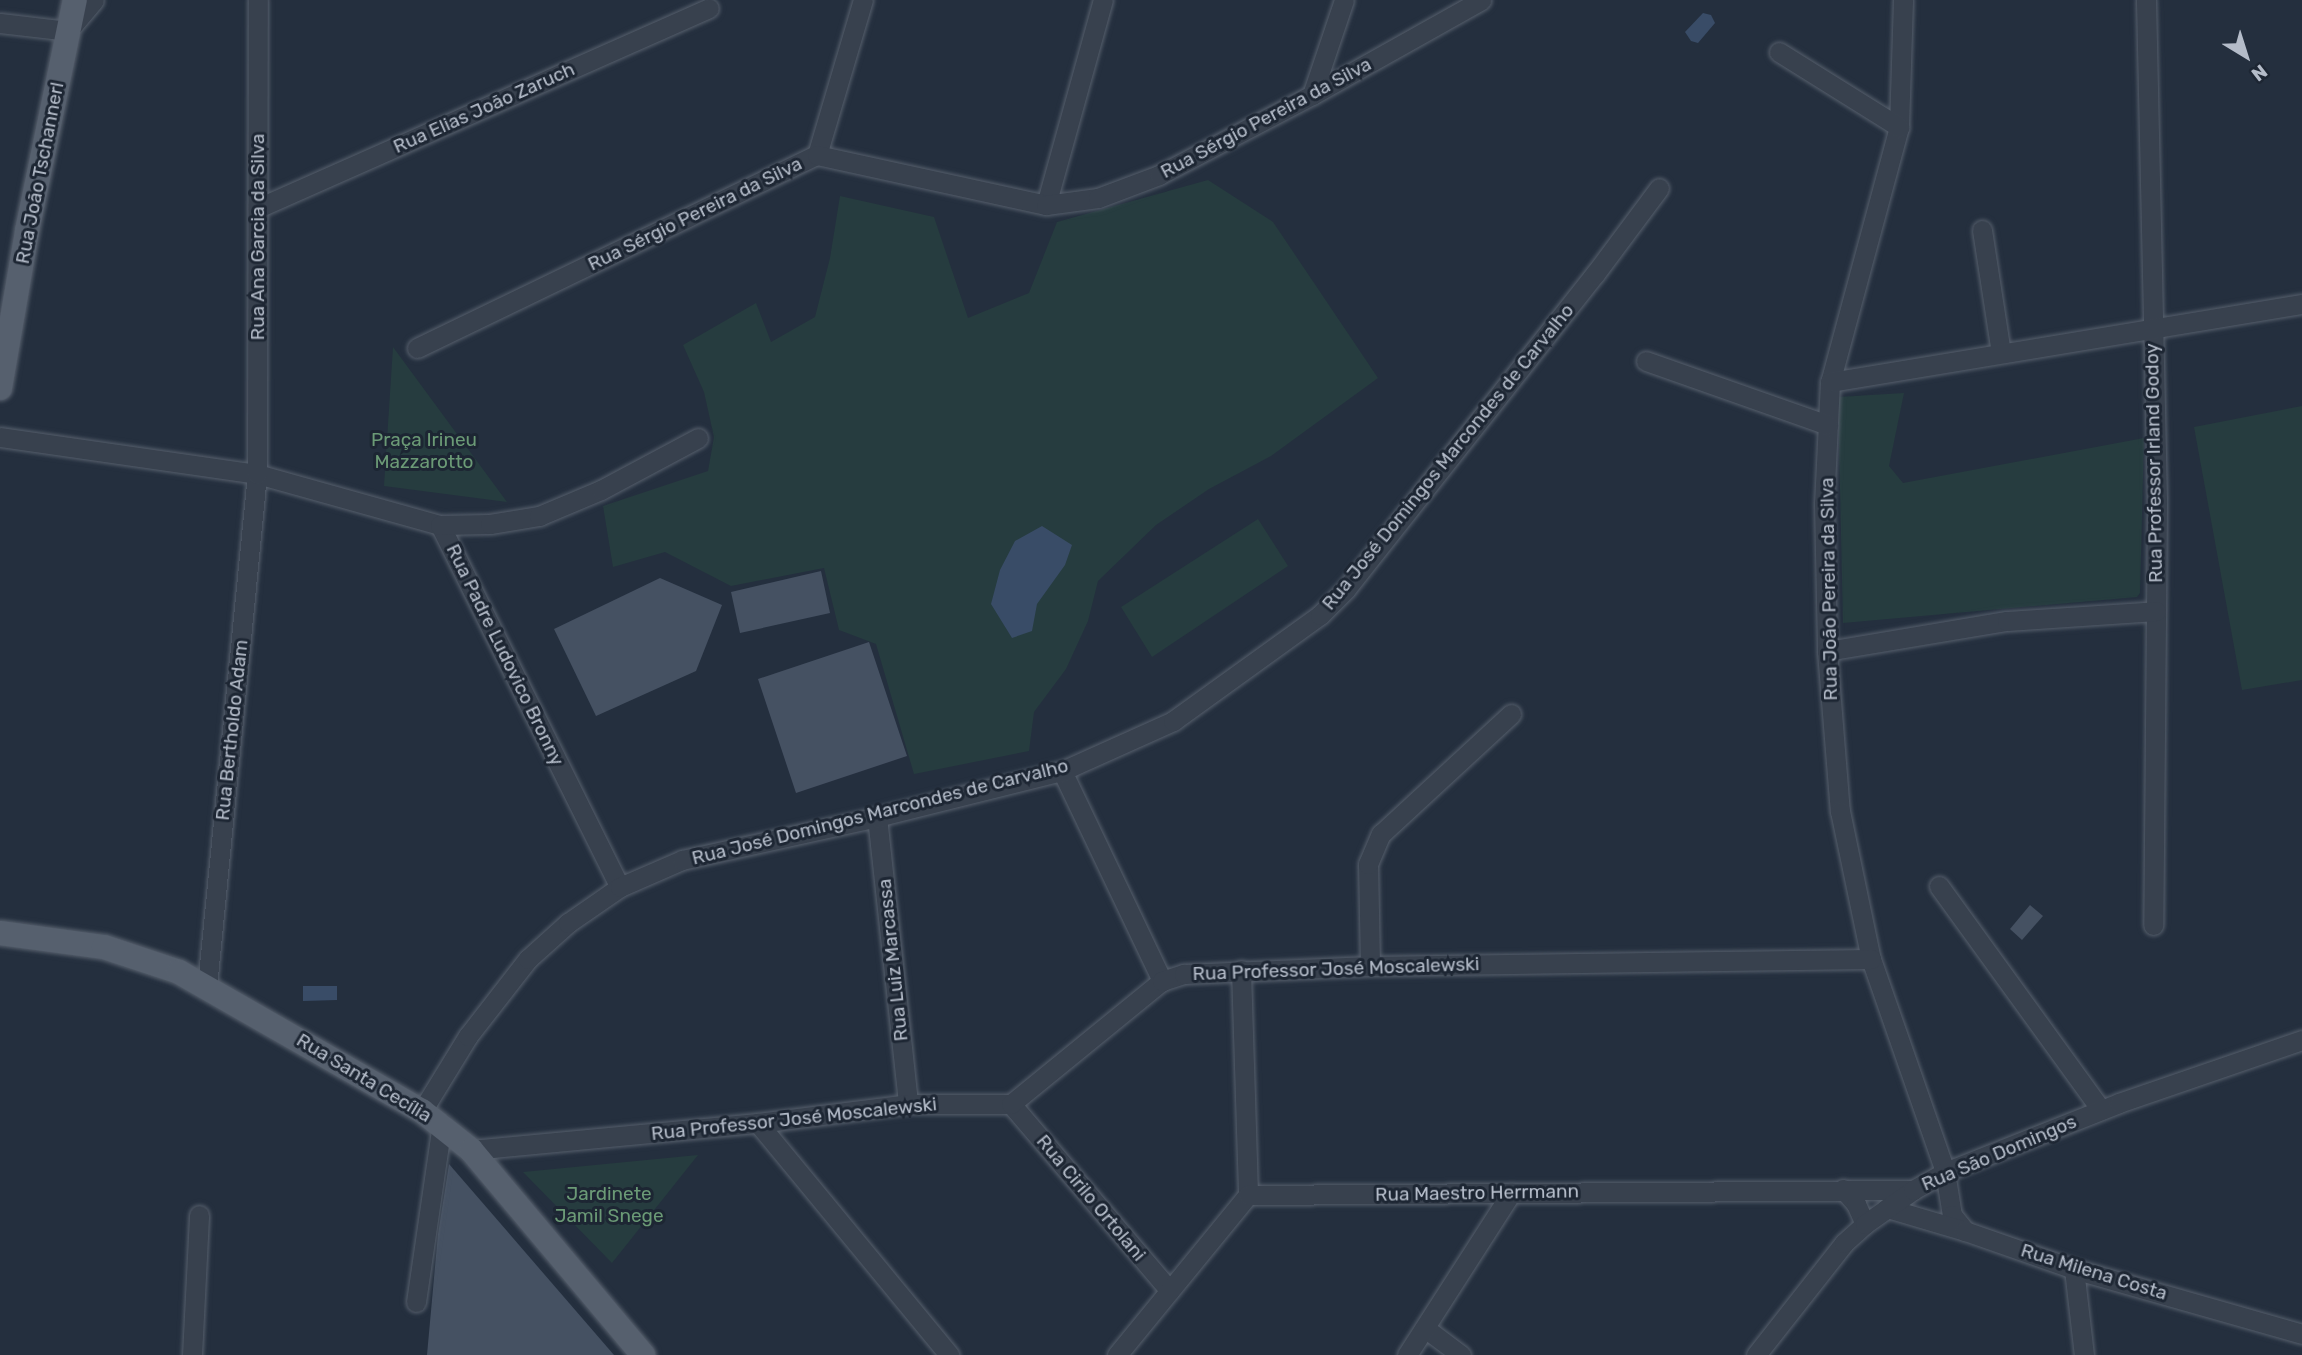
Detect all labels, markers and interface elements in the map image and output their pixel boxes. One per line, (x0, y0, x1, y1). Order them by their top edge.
north arrow (2211, 21, 2281, 91)
street label: Rua Sérgio Pereira da Silva (1157, 53, 1375, 183)
street label: Rua Elias João Zaruch (390, 58, 578, 158)
text: N (2247, 60, 2272, 86)
street label: Rua João Tschannerl (11, 80, 69, 266)
street label: Rua Ana Garcia da Silva (247, 133, 269, 341)
street label: Rua Sérgio Pereira da Silva (584, 152, 806, 276)
street label: Rua José Domingos Marcondes de Carvalho (1317, 299, 1579, 615)
street label: Rua Professor Irland Godoy (2141, 343, 2167, 583)
park label: Praça Irineu Mazzarotto (371, 429, 477, 473)
street label: Rua João Pereira da Silva (1816, 477, 1842, 701)
street label: Rua Padre Ludovico Bronny (441, 540, 569, 770)
street label: Rua Bertholdo Adam (211, 638, 253, 822)
street label: Rua José Domingos Marcondes de Carvalho (689, 754, 1071, 870)
street label: Rua Luiz Marcassa (873, 878, 913, 1042)
street label: Rua Professor José Moscalewski (1192, 953, 1480, 985)
street label: Rua Santa Cecília (292, 1029, 436, 1127)
street label: Rua Professor José Moscalewski (650, 1093, 938, 1145)
street label: Rua São Domingos (1918, 1110, 2080, 1196)
street label: Rua Cirilo Ortolani (1032, 1130, 1150, 1266)
street label: Rua Maestro Herrmann (1375, 1180, 1579, 1206)
park label: Jardinete Jamil Snege (554, 1183, 664, 1227)
street label: Rua Milena Costa (2018, 1239, 2170, 1305)

